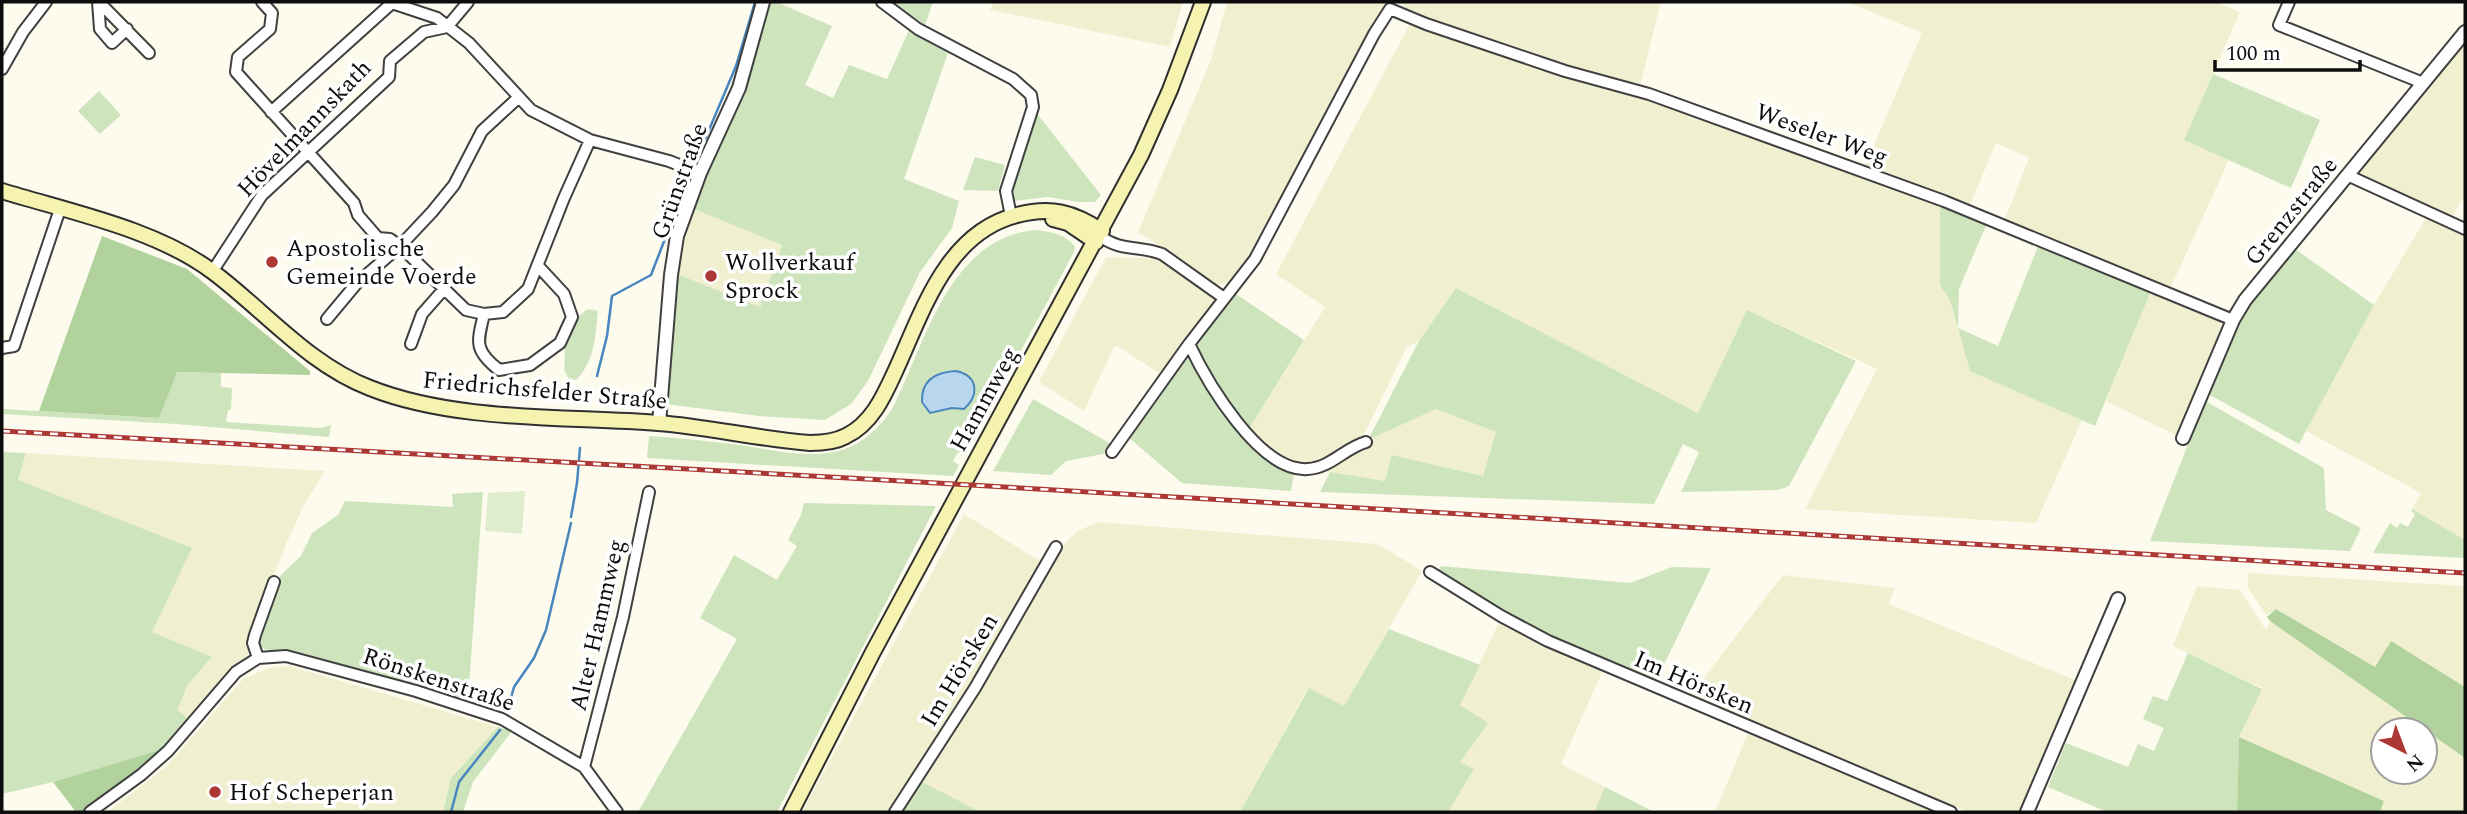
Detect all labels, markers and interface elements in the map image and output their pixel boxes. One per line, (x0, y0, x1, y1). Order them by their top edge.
scale bar (2215, 28, 2360, 72)
text: 100 m (2226, 38, 2281, 70)
street label: Hövelmannskath (229, 51, 380, 206)
street label: Weseler Weg (1750, 94, 1893, 176)
street label: Grünstraße (642, 118, 718, 245)
street label: Grenzstraße (2236, 149, 2347, 274)
place label: Apostolische Gemeinde Voerde (286, 231, 477, 295)
place label: Wollverkauf Sprock (725, 245, 856, 309)
marker: Apostolische Gemeinde Voerde (264, 254, 280, 270)
marker: Wollverkauf Sprock (703, 268, 719, 284)
street label: Hammweg (941, 340, 1028, 459)
street label: Friedrichsfelder Straße (421, 362, 669, 420)
street label: Alter Hammweg (561, 536, 635, 715)
street label: Im Hörsken (912, 607, 1008, 734)
street label: Rönskenstraße (358, 638, 519, 722)
street label: Im Hörsken (1628, 642, 1759, 724)
north arrow (2369, 716, 2439, 786)
text: N (2399, 747, 2430, 778)
place label: Hof Scheperjan (229, 775, 394, 811)
marker: Hof Scheperjan (207, 784, 223, 800)

